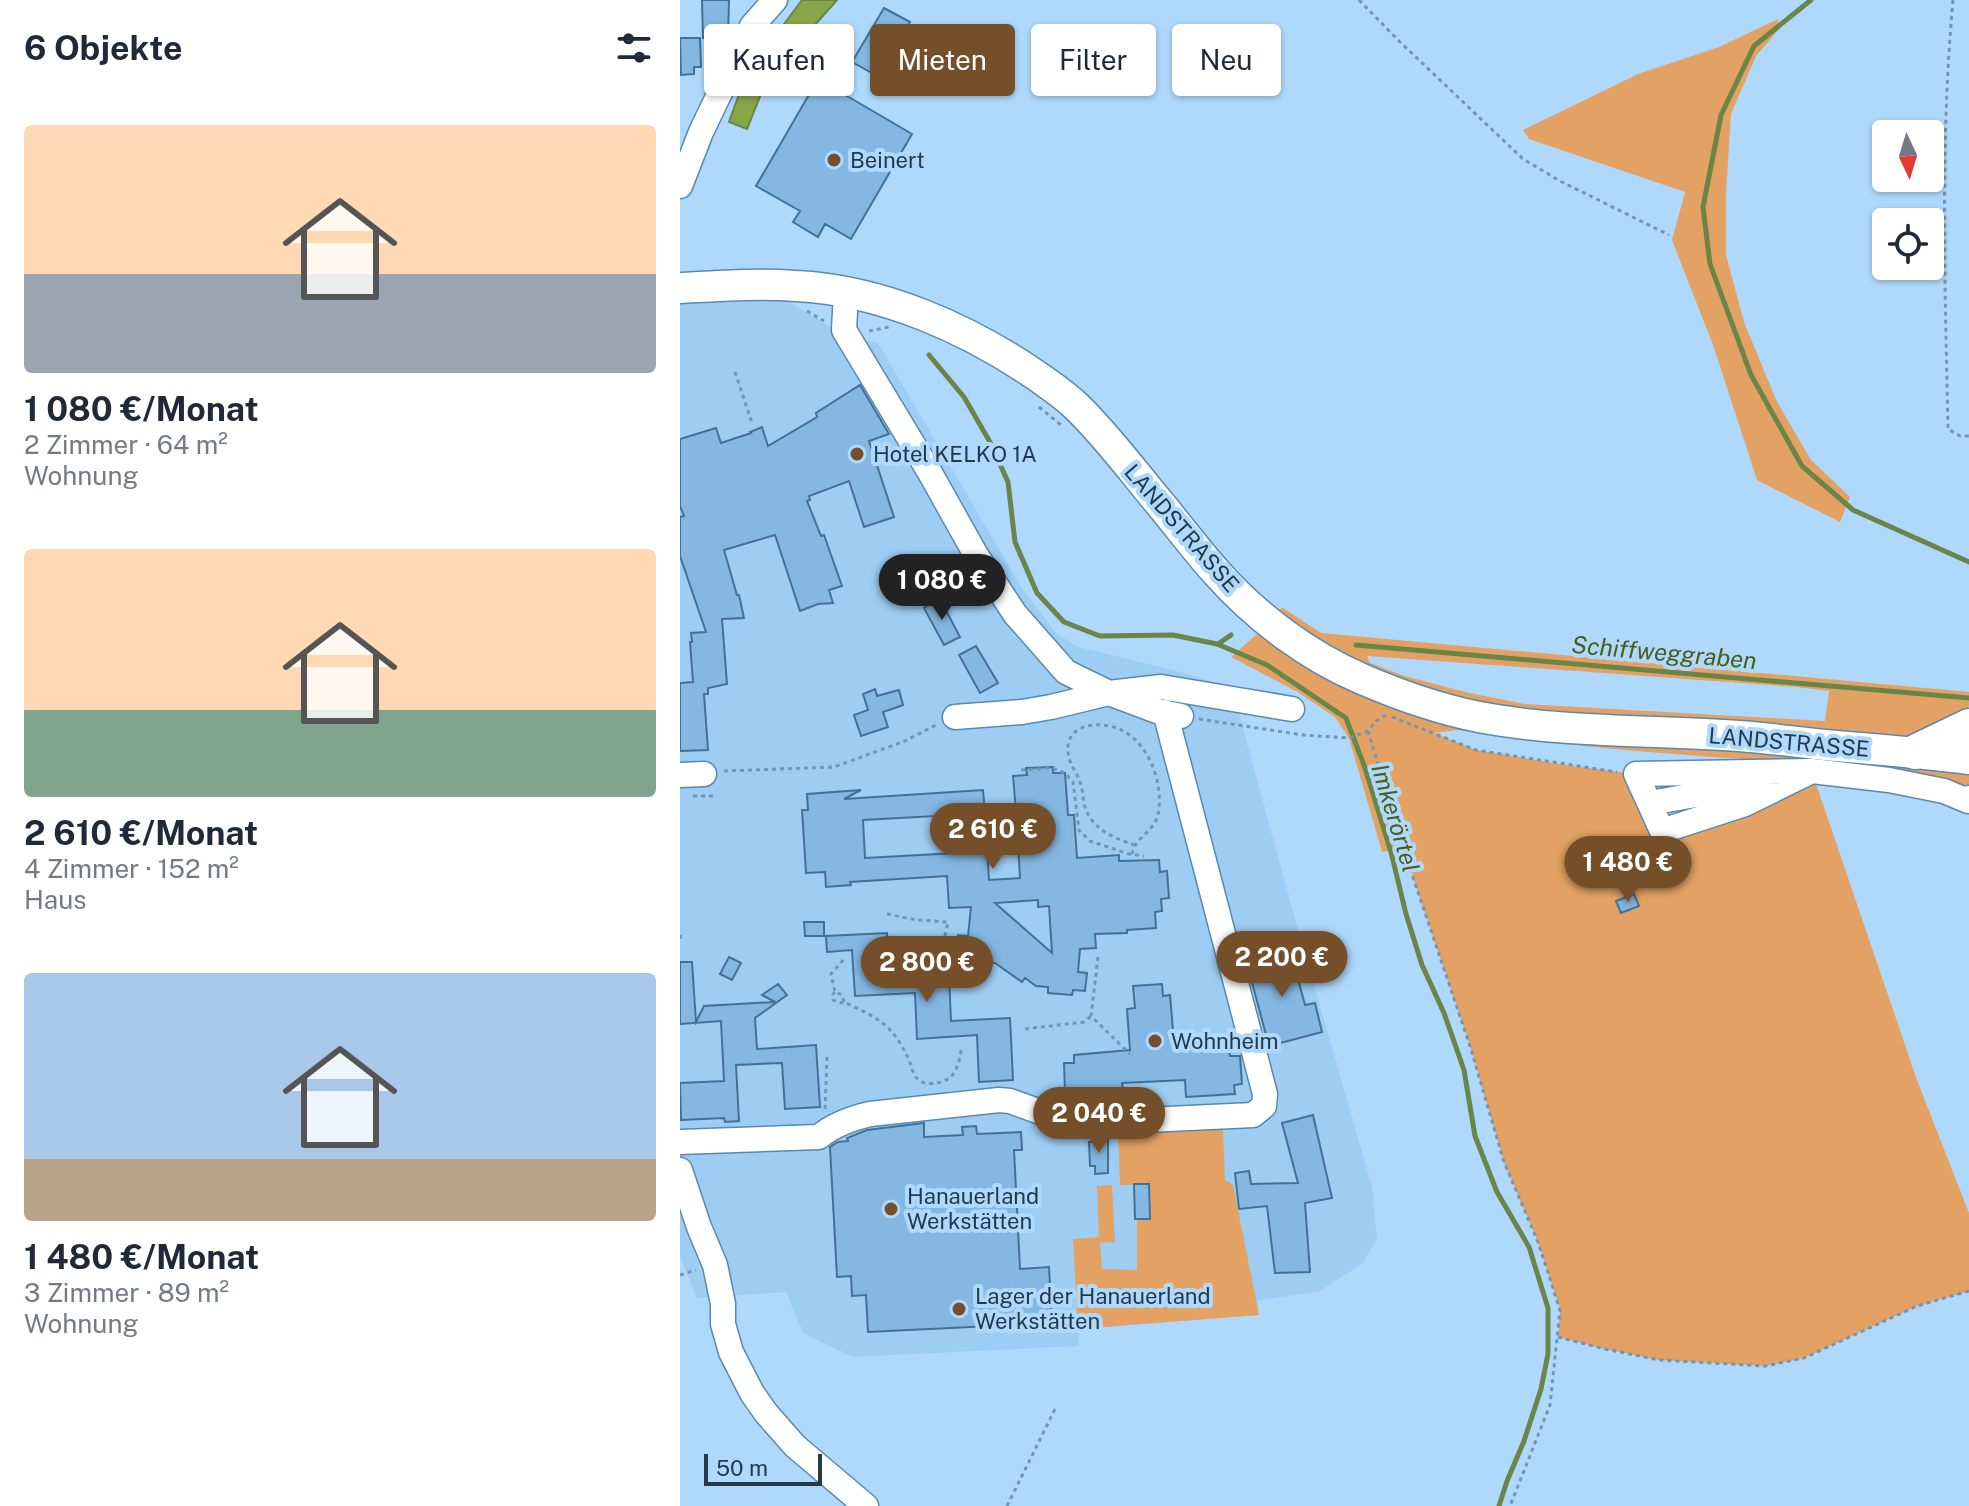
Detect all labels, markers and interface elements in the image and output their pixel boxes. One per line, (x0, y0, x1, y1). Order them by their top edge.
chip: Kaufen (704, 24, 854, 96)
chip: Mieten (870, 24, 1015, 96)
chip: Filter (1031, 24, 1156, 96)
chip: Neu (1172, 24, 1281, 96)
icon: filters (612, 26, 656, 70)
text: 6 Objekte (24, 28, 183, 68)
north arrow (1872, 120, 1944, 192)
map controls (1872, 120, 1944, 280)
place label: Beinert (850, 147, 925, 173)
marker: Beinert (825, 151, 843, 169)
icon: home (268, 177, 412, 321)
button: locate (1872, 208, 1944, 280)
text: 1 080 €/Monat (24, 389, 259, 429)
text: 2 Zimmer · 64 m² (24, 429, 228, 460)
place label: Hotel KELKO 1A (873, 441, 1037, 467)
marker: Hotel KELKO 1A (848, 445, 866, 463)
street label: LANDSTRASSE (1119, 459, 1245, 597)
text: Wohnung (24, 460, 139, 491)
pin: 1 080 € (868, 554, 1016, 622)
text: 1 080 € (897, 564, 987, 595)
icon: home (268, 601, 412, 745)
water label: Schiffweggraben (1570, 630, 1758, 674)
street label: LANDSTRASSE (1708, 722, 1870, 762)
water label: Imkerörtel (1366, 760, 1426, 875)
pin: 2 610 € (919, 803, 1067, 871)
text: 2 610 €/Monat (24, 813, 258, 853)
text: 2 610 € (948, 813, 1038, 844)
pin: 1 480 € (1554, 836, 1702, 904)
text: 1 480 € (1583, 846, 1673, 877)
text: 4 Zimmer · 152 m² (24, 853, 239, 884)
text: Haus (24, 884, 86, 915)
pin: 2 200 € (1208, 931, 1356, 999)
pin: 2 800 € (853, 936, 1001, 1004)
text: 2 200 € (1234, 941, 1330, 972)
text: 2 800 € (879, 946, 975, 977)
icon: home (268, 1025, 412, 1169)
place label: Wohnheim (1171, 1028, 1279, 1054)
marker: Wohnheim (1146, 1032, 1164, 1050)
pin: 2 040 € (1025, 1087, 1173, 1155)
text: 2 040 € (1051, 1097, 1147, 1128)
place label: Hanauerland Werkstätten (907, 1183, 1039, 1234)
marker: Hanauerland Werkstätten (882, 1200, 900, 1218)
text: 1 480 €/Monat (24, 1237, 259, 1277)
text: 3 Zimmer · 89 m² (24, 1277, 229, 1308)
place label: Lager der Hanauerland Werkstätten (975, 1283, 1211, 1334)
marker: Lager der Hanauerland Werkstätten (950, 1300, 968, 1318)
text: Wohnung (24, 1308, 139, 1339)
scale bar (704, 1450, 822, 1486)
text: 50 m (716, 1455, 768, 1481)

